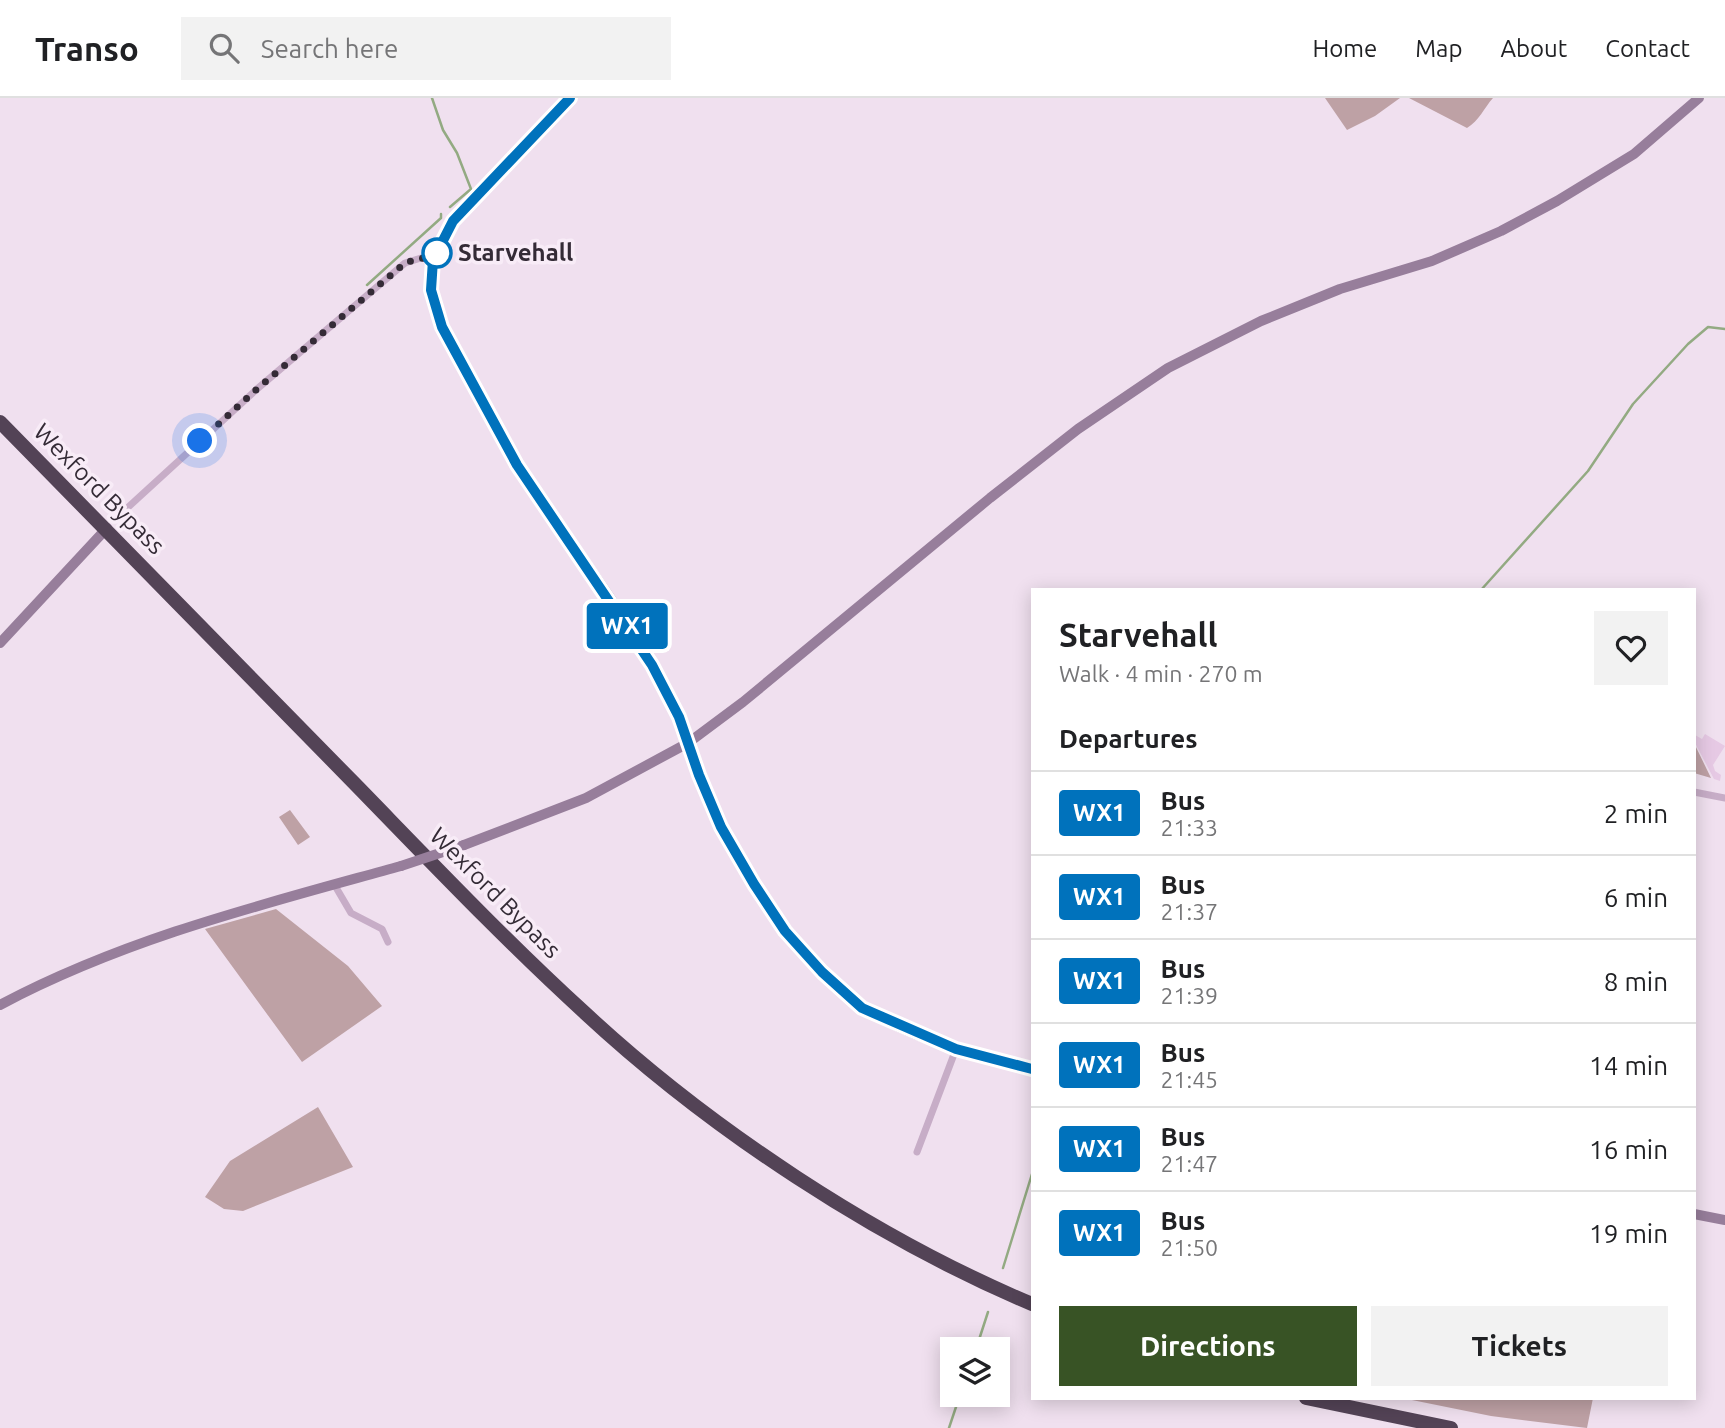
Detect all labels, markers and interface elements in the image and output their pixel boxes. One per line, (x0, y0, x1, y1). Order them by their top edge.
search box (181, 17, 671, 80)
icon: search (205, 29, 243, 67)
text: Transo (35, 30, 139, 67)
text: Search here (261, 34, 398, 63)
text: Home (1312, 35, 1377, 62)
text: Map (1415, 35, 1462, 62)
text: About (1500, 35, 1567, 62)
text: Contact (1605, 35, 1690, 62)
marker: Starvehall (422, 238, 452, 268)
place label: Starvehall (458, 239, 573, 266)
street label: Wexford Bypass (29, 418, 170, 559)
your location (182, 423, 217, 458)
line badge: WX1 (587, 603, 667, 649)
button: heart (1594, 611, 1668, 685)
text: WX1 (601, 612, 653, 639)
text: Starvehall (1059, 616, 1217, 653)
text: Walk · 4 min · 270 m (1059, 661, 1263, 686)
text: Departures (1059, 724, 1197, 753)
text: Bus (1161, 786, 1205, 815)
text: WX1 (1073, 799, 1126, 826)
text: 2 min (1604, 799, 1668, 828)
text: 21:33 (1161, 815, 1218, 840)
street label: Wexford Bypass (425, 822, 566, 963)
text: Bus (1161, 870, 1205, 899)
text: WX1 (1073, 883, 1126, 910)
text: 6 min (1604, 883, 1668, 912)
text: 21:37 (1161, 899, 1218, 924)
text: Bus (1161, 954, 1205, 983)
text: WX1 (1073, 967, 1126, 994)
text: 8 min (1604, 967, 1668, 996)
text: 21:39 (1161, 983, 1218, 1008)
text: Bus (1161, 1038, 1205, 1067)
text: WX1 (1073, 1051, 1126, 1078)
text: 14 min (1589, 1051, 1668, 1080)
text: 21:45 (1161, 1067, 1218, 1092)
text: Bus (1161, 1122, 1205, 1151)
text: WX1 (1073, 1135, 1126, 1162)
text: 16 min (1589, 1135, 1668, 1164)
text: 21:47 (1161, 1151, 1218, 1176)
text: Bus (1161, 1206, 1205, 1235)
text: WX1 (1073, 1219, 1126, 1246)
text: 19 min (1589, 1219, 1668, 1248)
text: 21:50 (1161, 1235, 1218, 1260)
button: Directions (1059, 1306, 1357, 1386)
button: Tickets (1371, 1306, 1668, 1386)
map controls (940, 1337, 1010, 1407)
button: layers (940, 1337, 1010, 1407)

